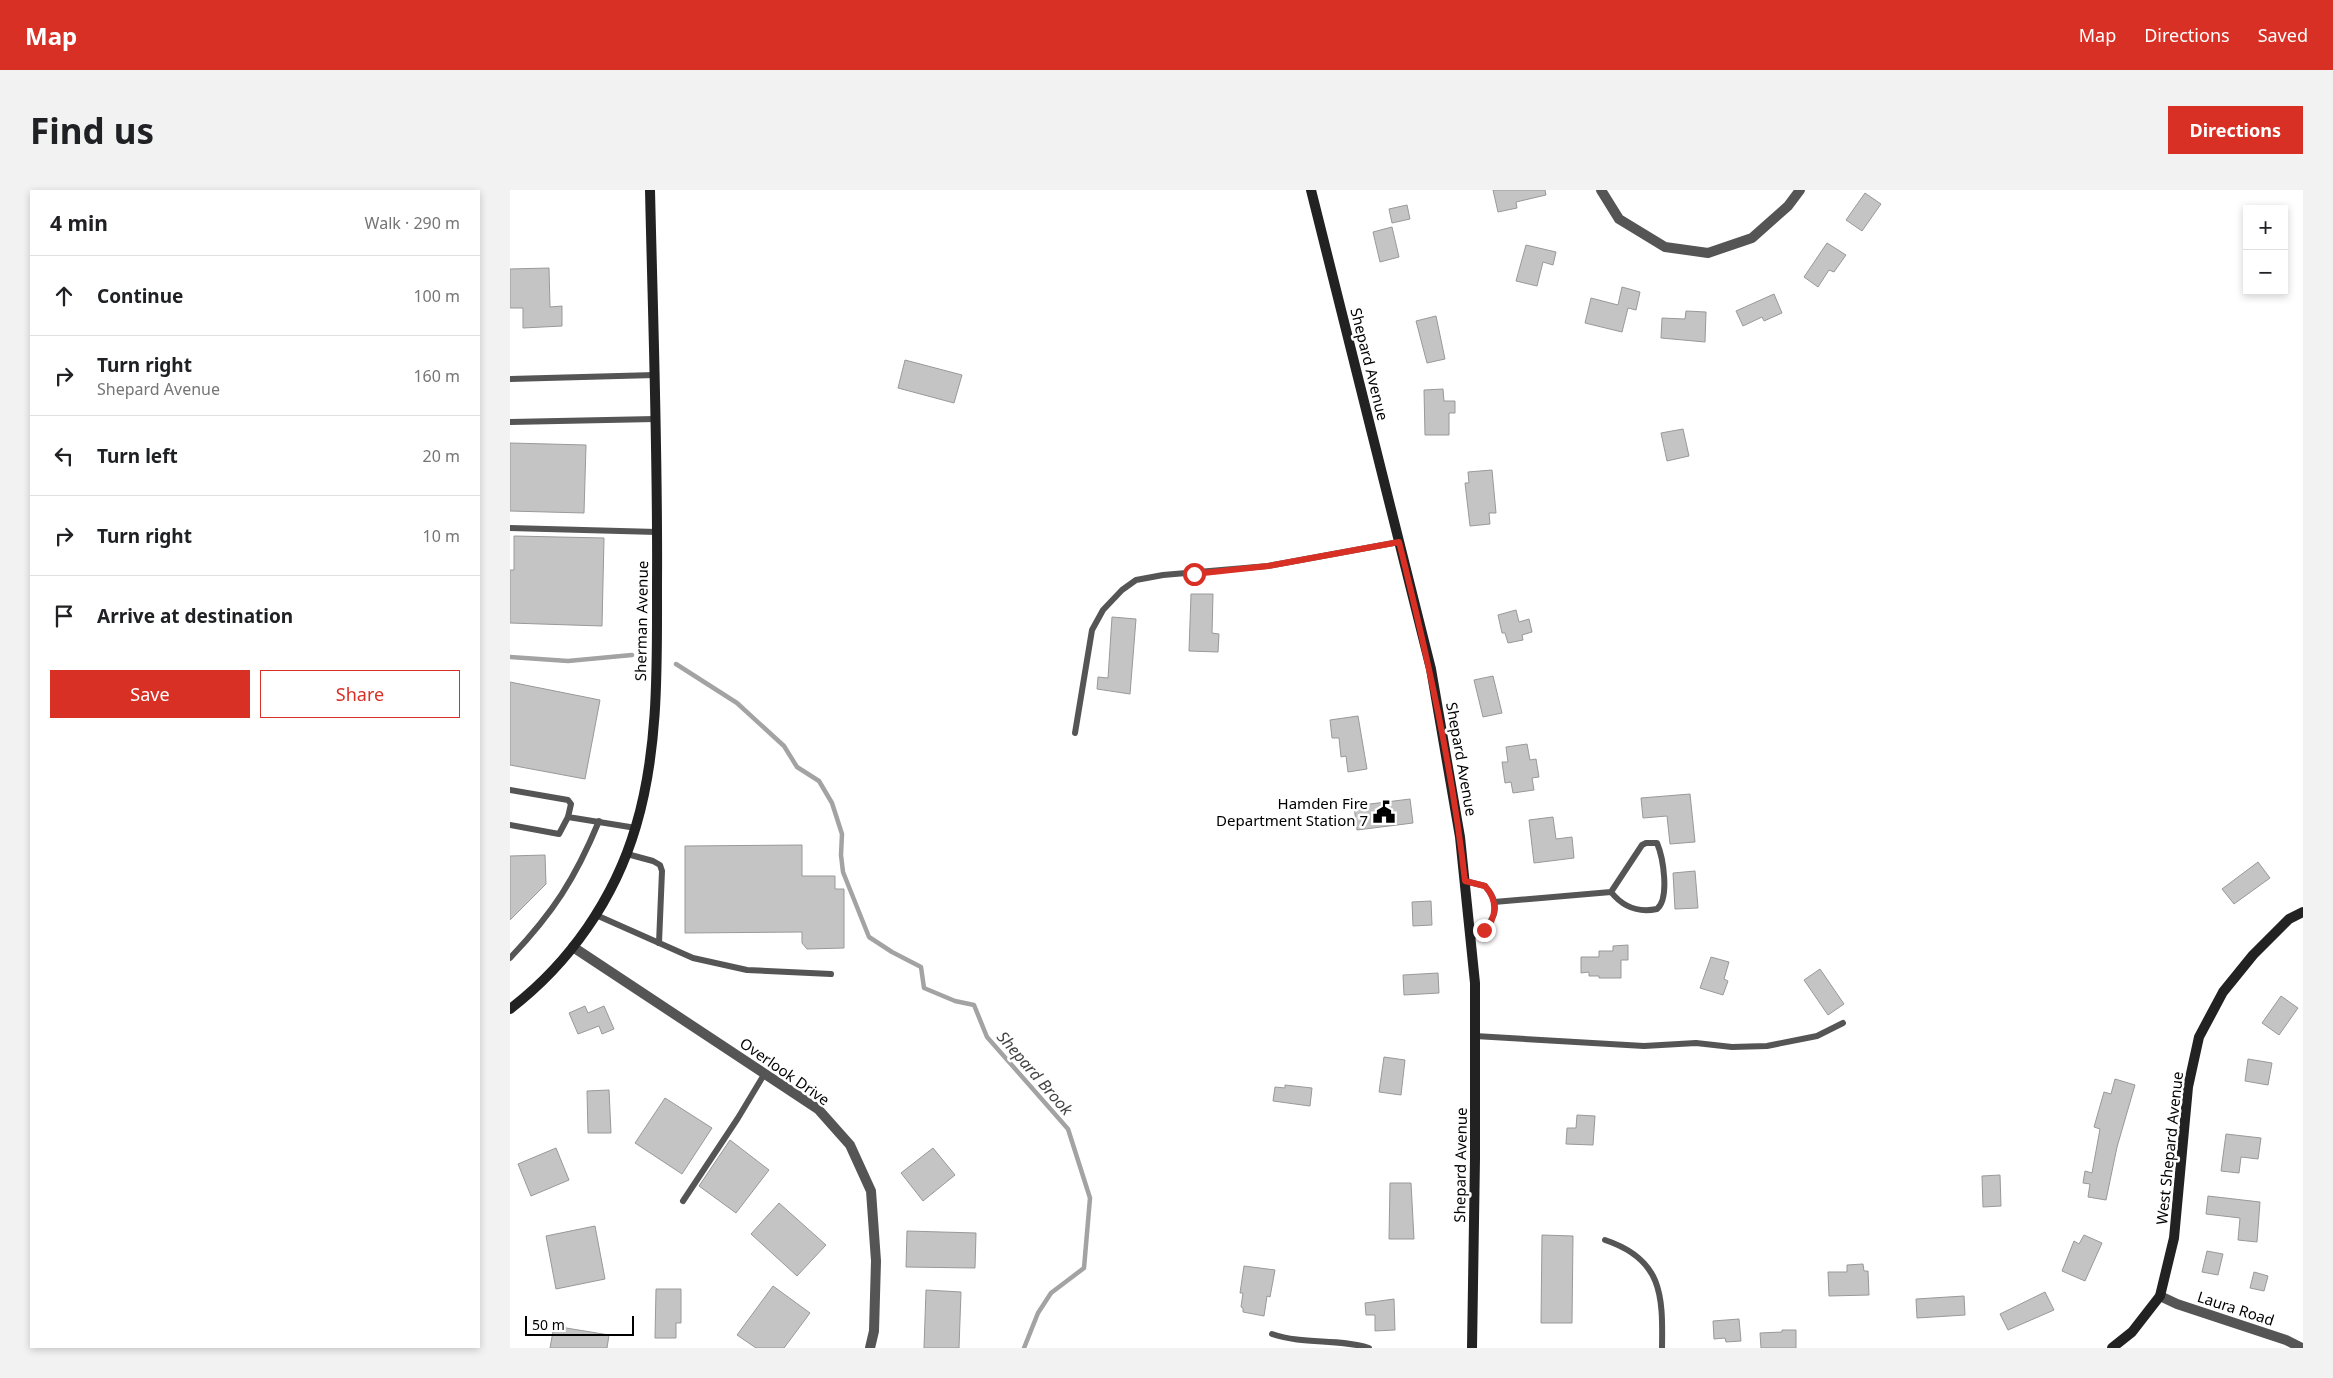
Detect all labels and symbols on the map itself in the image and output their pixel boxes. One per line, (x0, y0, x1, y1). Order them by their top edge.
street label: Shepard Avenue (1346, 306, 1394, 422)
street label: Sherman Avenue (630, 561, 652, 681)
route start (1183, 563, 1206, 586)
street label: Shepard Avenue (1442, 700, 1482, 818)
place label: Hamden Fire Department Station 7 (1216, 793, 1368, 830)
public building icon: Hamden Fire Department Station 7 (1371, 799, 1397, 825)
route end (1473, 919, 1496, 942)
water label: Shepard Brook (992, 1026, 1078, 1121)
street label: Overlook Drive (736, 1033, 834, 1109)
street label: West Shepard Avenue (2151, 1070, 2187, 1226)
street label: Shepard Avenue (1449, 1107, 1471, 1223)
street label: Laura Road (2195, 1286, 2277, 1330)
scale bar (525, 1313, 634, 1336)

